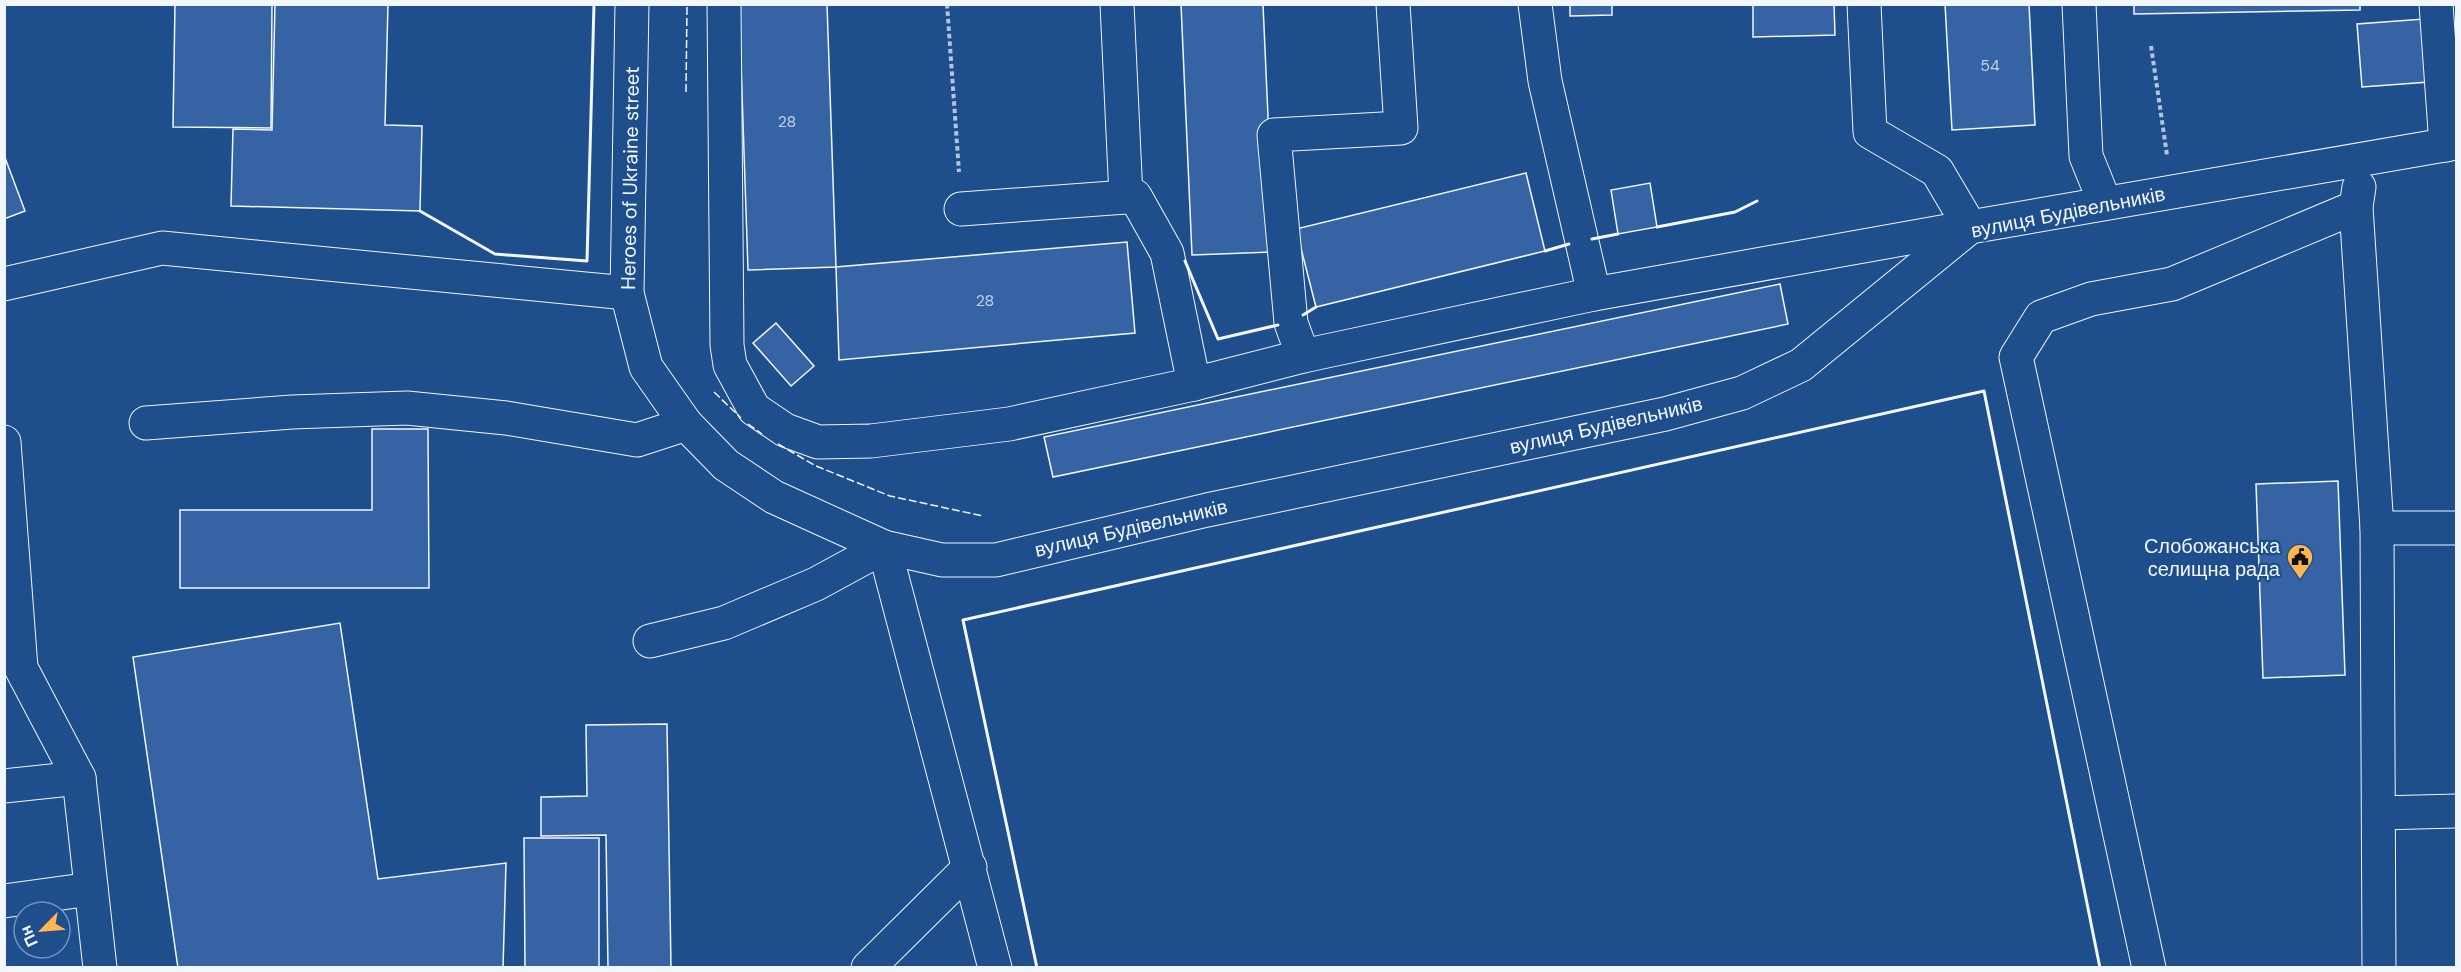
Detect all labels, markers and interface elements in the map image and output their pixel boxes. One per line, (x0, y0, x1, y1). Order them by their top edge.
house number: 54 (1980, 55, 2000, 76)
street label: Heroes of Ukraine street (615, 66, 645, 290)
house number: 28 (778, 111, 796, 132)
street label: вулиця Будівельників (1969, 180, 2167, 244)
house number: 28 (976, 290, 994, 311)
street label: вулиця Будівельників (1507, 390, 1705, 460)
street label: вулиця Будівельників (1032, 493, 1230, 563)
place label: Слобожанська селищна рада (2144, 533, 2281, 582)
public building icon: Слобожанська селищна рада (2285, 542, 2315, 580)
north arrow (12, 900, 72, 960)
text: Пн (15, 922, 43, 950)

